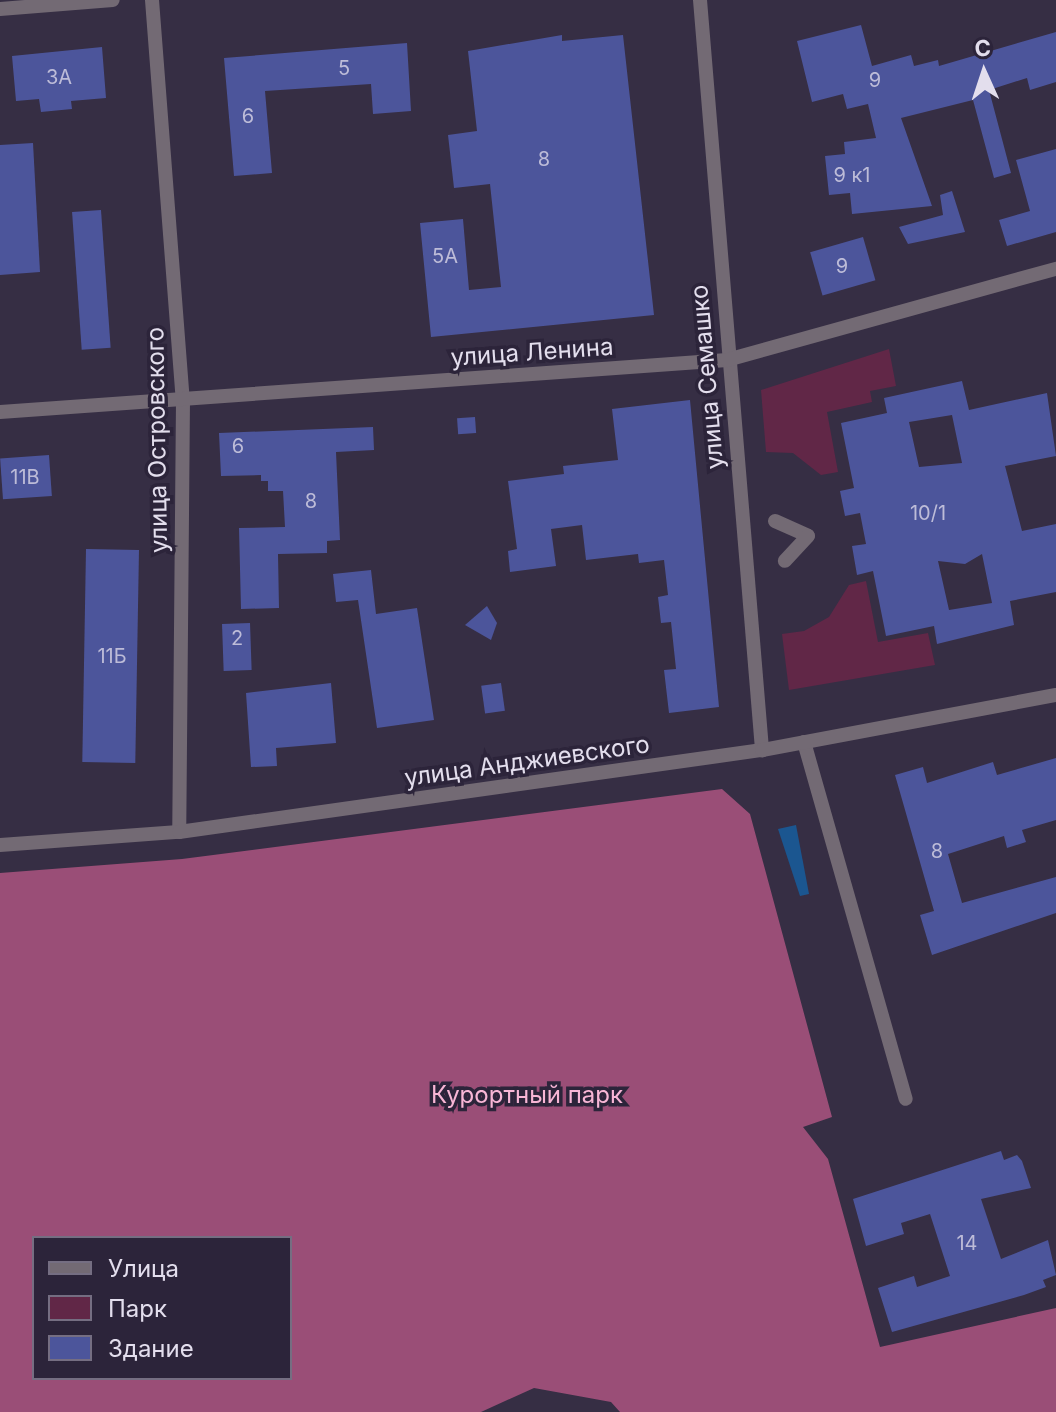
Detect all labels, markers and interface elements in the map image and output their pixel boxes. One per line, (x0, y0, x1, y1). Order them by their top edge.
north arrow (944, 32, 1024, 112)
text: С (974, 35, 992, 61)
house number: 5 (338, 56, 350, 80)
house number: 3А (46, 65, 72, 89)
house number: 9 (869, 68, 881, 92)
house number: 6 (242, 104, 254, 128)
house number: 8 (538, 147, 550, 171)
house number: 9 к1 (833, 163, 871, 187)
house number: 5А (432, 244, 458, 268)
house number: 9 (836, 254, 848, 278)
street label: улица Семашко (685, 284, 729, 470)
street label: улица Островского (141, 327, 173, 553)
street label: улица Ленина (450, 332, 614, 372)
house number: 6 (232, 434, 244, 458)
house number: 11В (10, 465, 40, 489)
house number: 8 (305, 489, 317, 513)
house number: 10/1 (910, 501, 946, 525)
house number: 2 (231, 626, 243, 650)
house number: 11Б (97, 644, 127, 668)
street label: улица Анджиевского (403, 730, 651, 792)
house number: 8 (931, 839, 943, 863)
park label: Курортный парк (431, 1081, 623, 1109)
house number: 14 (956, 1231, 978, 1255)
legend (32, 1236, 292, 1380)
text: Улица (108, 1254, 179, 1283)
text: Парк (108, 1294, 167, 1323)
text: Здание (108, 1334, 194, 1363)

